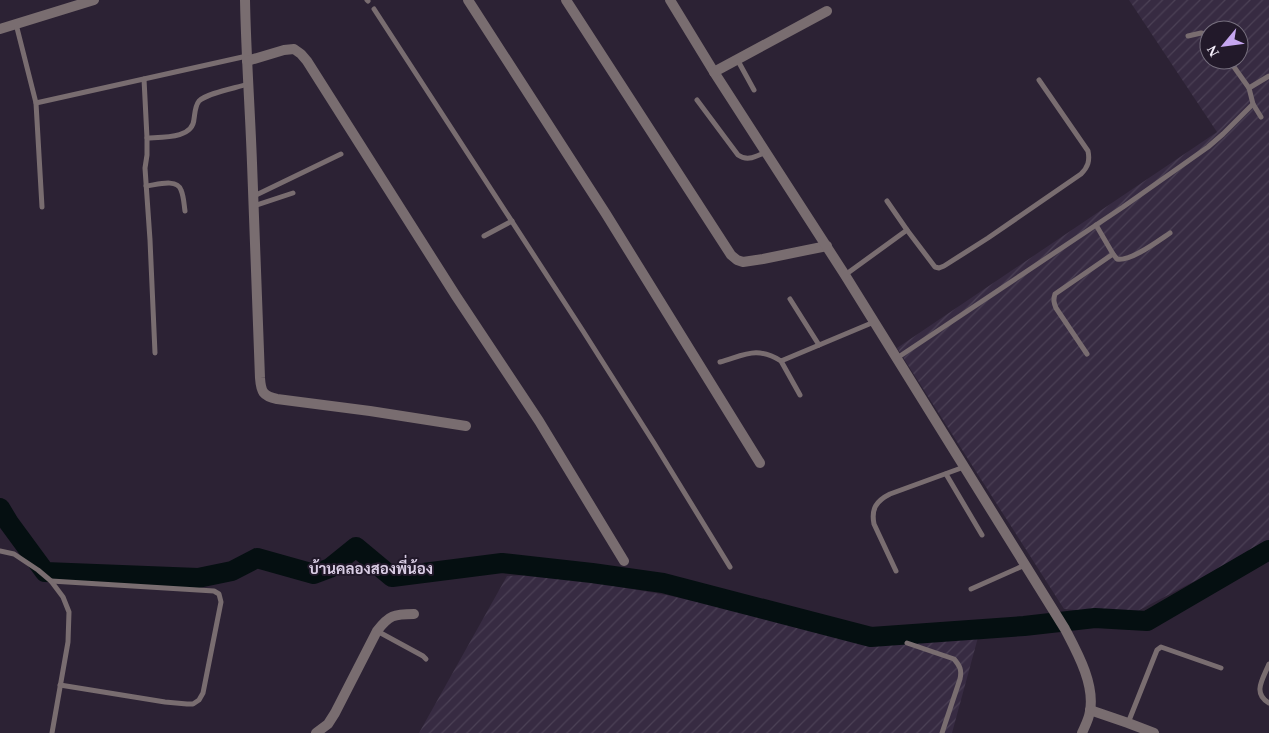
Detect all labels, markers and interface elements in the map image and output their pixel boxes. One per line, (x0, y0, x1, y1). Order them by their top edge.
north arrow (1199, 20, 1249, 70)
text: N (1204, 43, 1222, 59)
district label: บ้านคลองสองพี่น้อง (309, 554, 433, 577)

